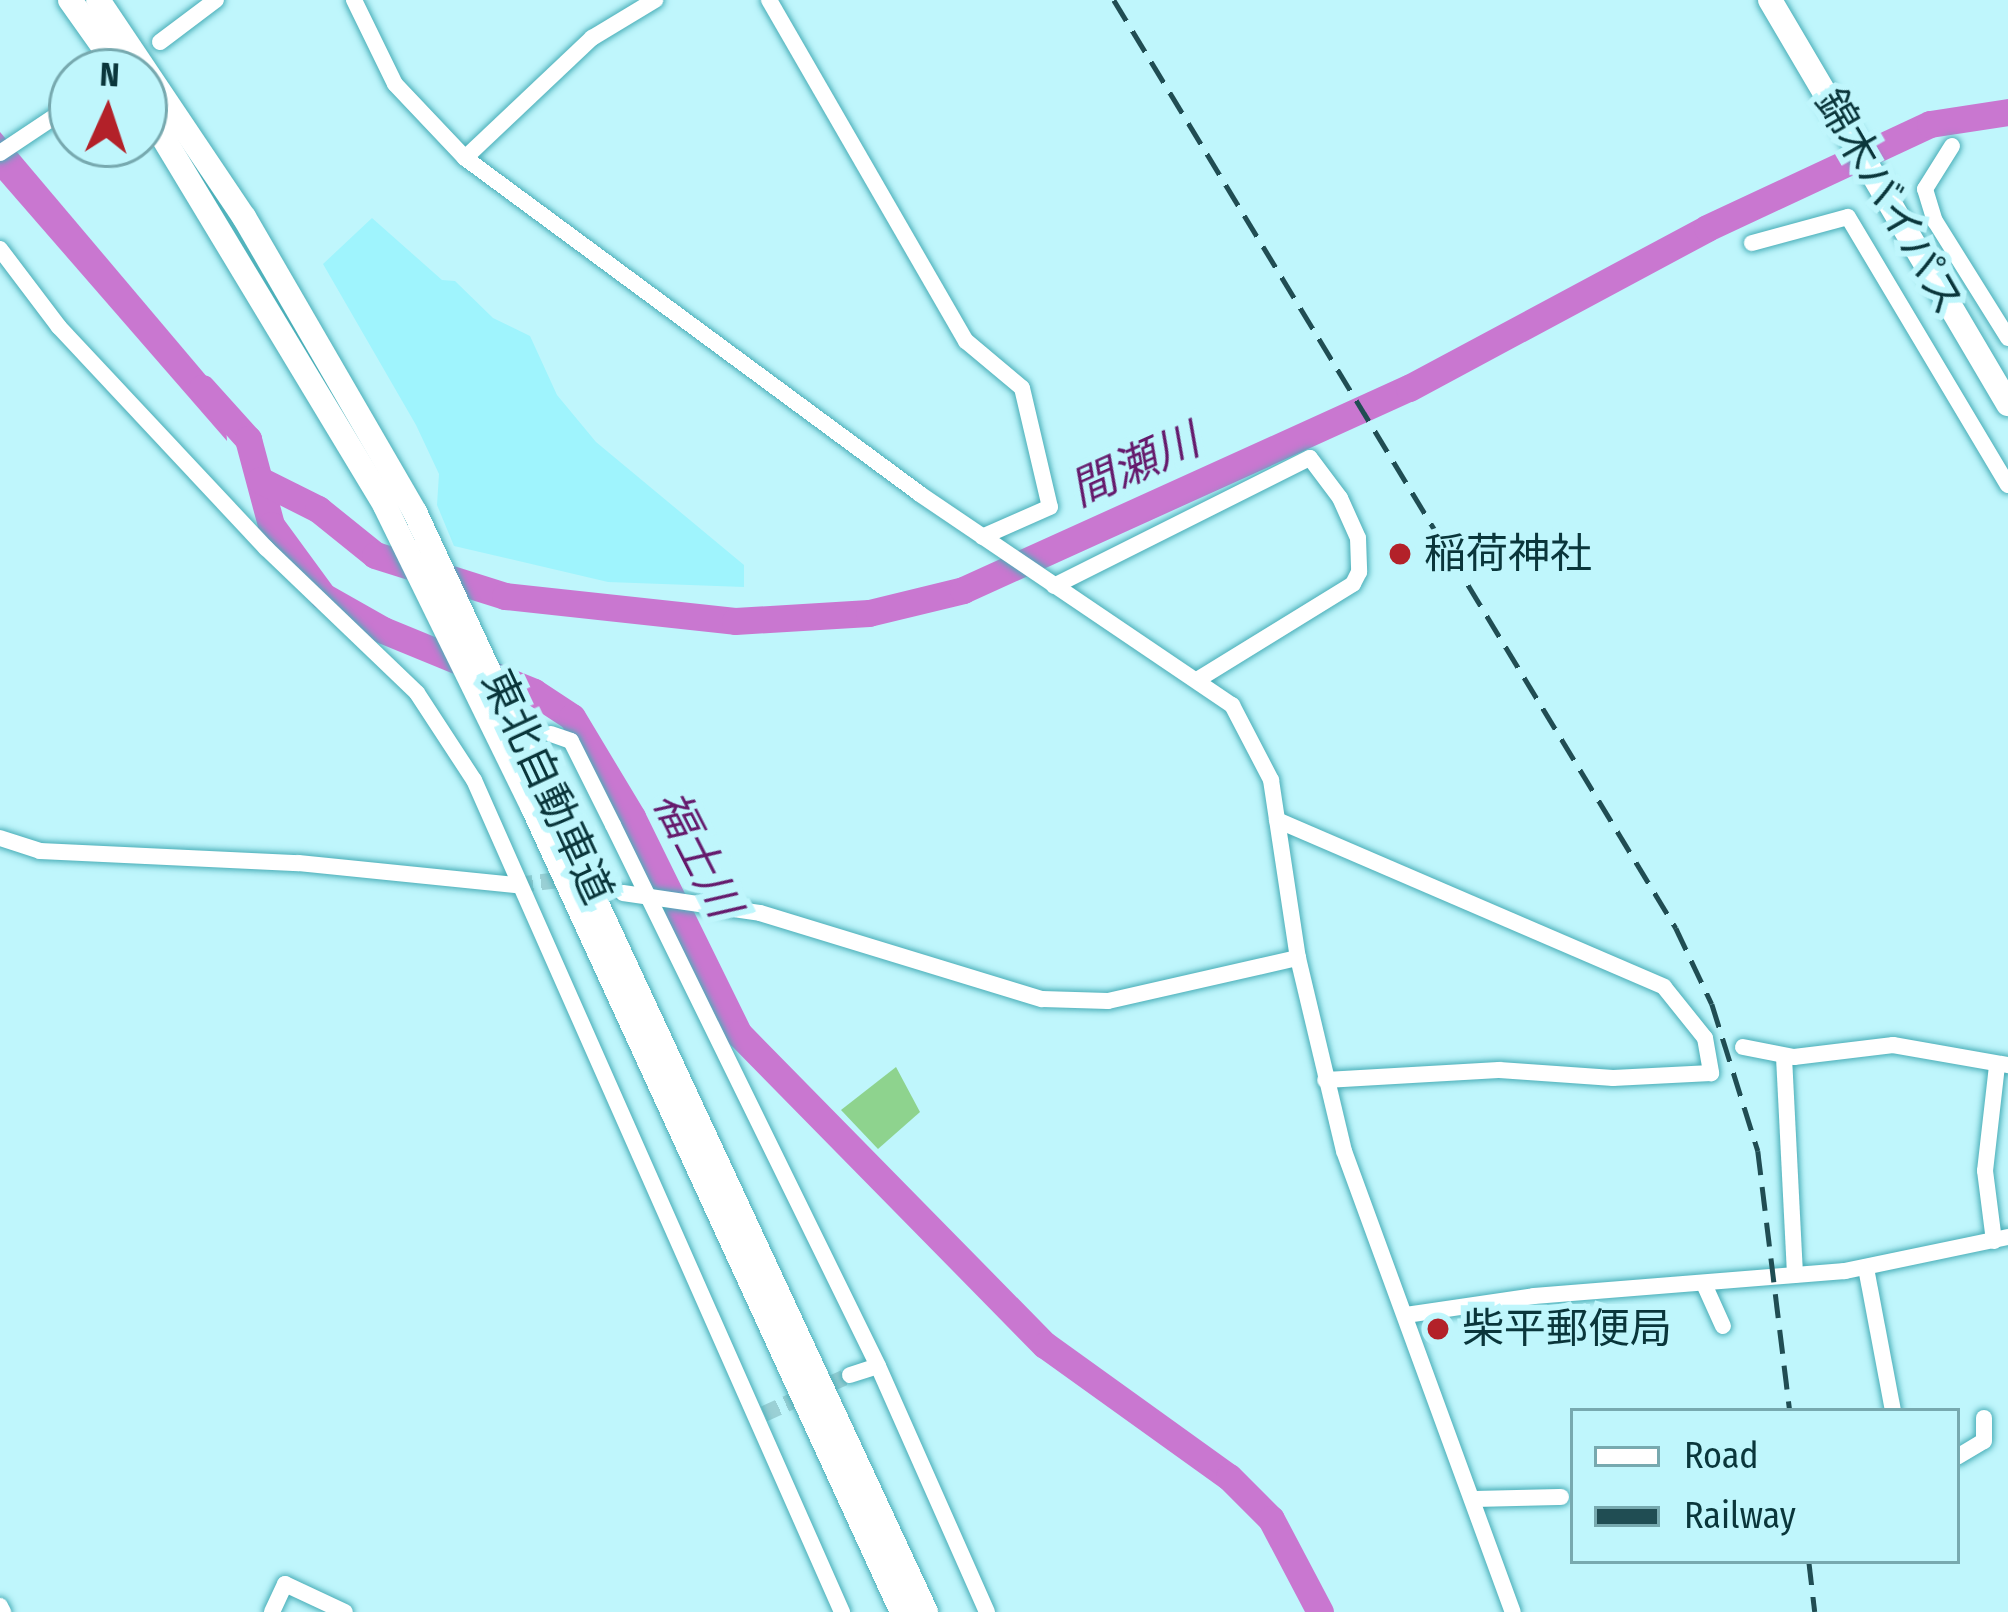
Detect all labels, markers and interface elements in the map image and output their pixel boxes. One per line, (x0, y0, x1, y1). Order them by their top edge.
north arrow (48, 48, 168, 168)
text: N (99, 55, 121, 96)
street label: 錦木バイパス (1804, 80, 1974, 324)
water label: 間瀬川 (1062, 414, 1208, 518)
place label: 稲荷神社 (1424, 529, 1592, 579)
marker: 稲荷神社 (1387, 541, 1413, 567)
street label: 東北自動車道 (471, 662, 623, 912)
water label: 福士川 (641, 782, 751, 926)
place label: 柴平郵便局 (1462, 1304, 1672, 1354)
marker: 柴平郵便局 (1425, 1316, 1451, 1342)
legend (1570, 1408, 1960, 1564)
text: Road (1684, 1434, 1759, 1478)
text: Railway (1684, 1494, 1796, 1538)

